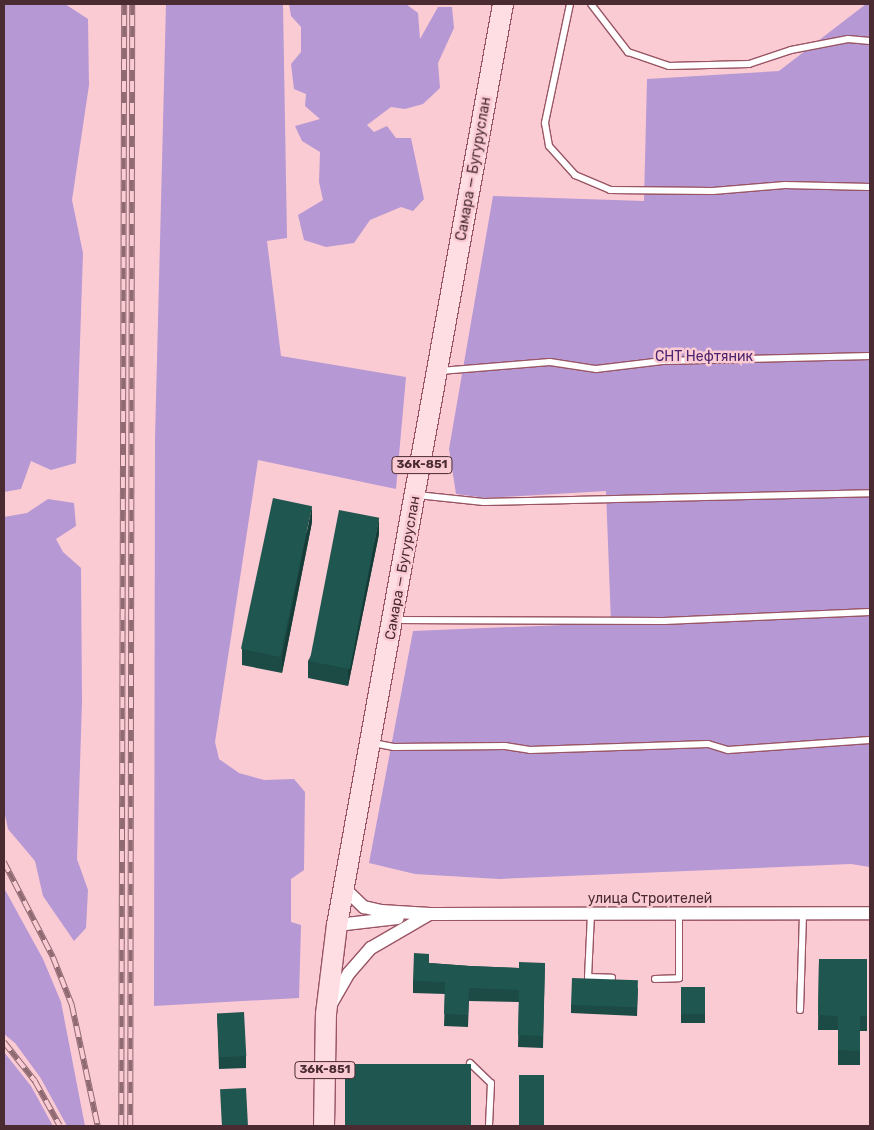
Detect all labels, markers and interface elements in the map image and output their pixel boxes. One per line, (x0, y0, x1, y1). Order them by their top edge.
street label: Самара — Бугуруслан (453, 96, 495, 242)
park label: СНТ Нефтяник (655, 349, 753, 365)
road number: 36К-851 (391, 456, 453, 474)
street label: Самара — Бугуруслан (382, 495, 424, 641)
street label: улица Строителей (588, 891, 712, 907)
road number: 36К-851 (294, 1060, 356, 1080)

